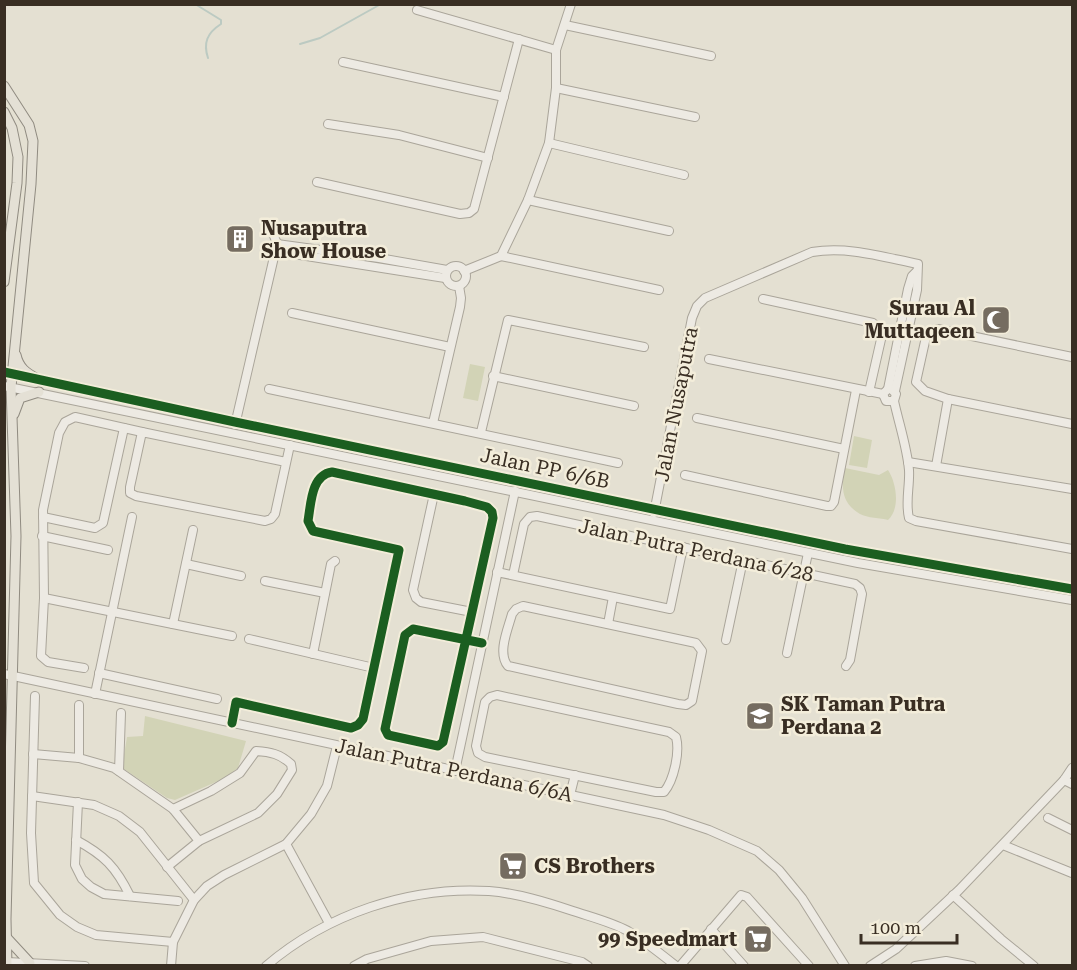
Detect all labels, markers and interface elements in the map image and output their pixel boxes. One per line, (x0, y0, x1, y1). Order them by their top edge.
place label: Nusaputra Show House (261, 216, 386, 263)
building icon: Nusaputra Show House (224, 223, 256, 255)
place label: Surau Al Muttaqeen (864, 296, 976, 343)
mosque icon: Surau Al Muttaqeen (980, 304, 1012, 336)
street label: Jalan Nusaputra (649, 324, 703, 483)
street label: Jalan PP 6/6B (478, 443, 612, 493)
street label: Jalan Putra Perdana 6/28 (576, 513, 816, 587)
place label: SK Taman Putra Perdana 2 (781, 692, 946, 739)
school or university icon: SK Taman Putra Perdana 2 (744, 700, 776, 732)
street label: Jalan Putra Perdana 6/6A (333, 733, 575, 807)
supermarket icon: CS Brothers (497, 850, 529, 882)
place label: CS Brothers (534, 854, 655, 878)
scale bar (861, 907, 957, 945)
text: 100 m (870, 917, 921, 938)
supermarket icon: 99 Speedmart (742, 923, 774, 955)
place label: 99 Speedmart (598, 927, 737, 951)

